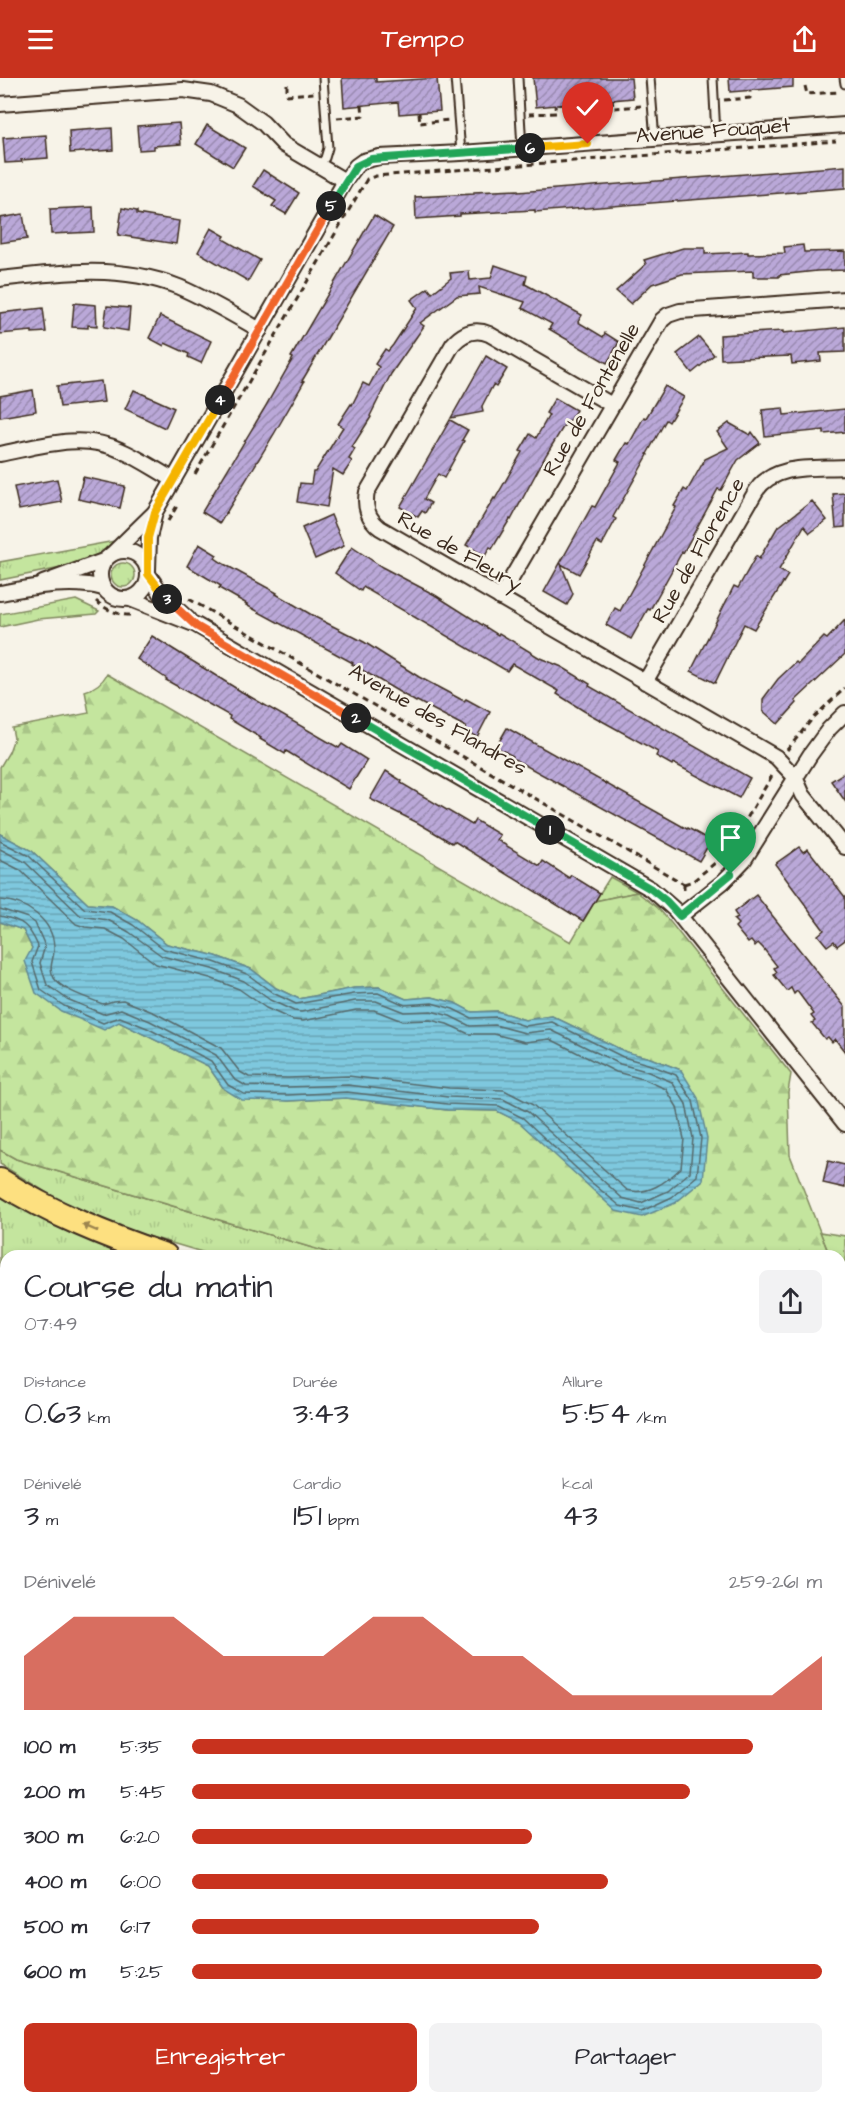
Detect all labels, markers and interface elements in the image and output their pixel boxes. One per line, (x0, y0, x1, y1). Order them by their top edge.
text: Tempo (381, 20, 464, 58)
icon: menu (24, 23, 57, 56)
icon: share (788, 23, 821, 56)
pin (562, 82, 613, 144)
icon: check (571, 91, 604, 124)
street label: Avenue Fouquet (635, 111, 792, 150)
pin: 6 (515, 133, 545, 163)
text: 6 (525, 137, 535, 159)
pin: 5 (316, 191, 346, 221)
text: 5 (325, 195, 337, 217)
street label: Rue de Fontenelle (536, 317, 647, 481)
pin: 4 (205, 385, 235, 415)
text: 4 (215, 389, 225, 411)
street label: Rue de Florence (645, 472, 752, 628)
street label: Rue de Fleury (391, 504, 528, 601)
pin: 3 (152, 584, 182, 614)
text: 3 (163, 588, 171, 610)
street label: Avenue des Flandres (343, 657, 532, 782)
pin: 2 (341, 703, 371, 733)
text: 2 (351, 707, 361, 729)
pin (705, 812, 756, 874)
pin: 1 (535, 815, 565, 845)
text: 1 (549, 819, 551, 841)
icon: arrive (714, 821, 747, 854)
one-way arrow (81, 1223, 99, 1233)
text: Course du matin (24, 1264, 273, 1310)
button: share (759, 1270, 822, 1333)
text: 07:49 (24, 1310, 77, 1338)
text: Distance (24, 1371, 86, 1393)
text: Durée (293, 1371, 338, 1393)
text: Allure (562, 1371, 603, 1393)
text: 0.63 (24, 1393, 81, 1435)
text: 3:43 (293, 1393, 349, 1435)
text: 5:54 (562, 1393, 630, 1435)
text: km (81, 1407, 110, 1429)
text: /km (630, 1407, 666, 1429)
text: Dénivelé (24, 1473, 82, 1495)
text: Cardio (293, 1473, 341, 1495)
text: kcal (562, 1473, 593, 1495)
text: 3 (24, 1495, 39, 1537)
text: 151 (293, 1495, 322, 1537)
text: 43 (562, 1495, 598, 1537)
text: m (39, 1509, 58, 1531)
text: bpm (322, 1509, 359, 1531)
text: Dénivelé (24, 1568, 96, 1596)
text: 259–261 m (729, 1568, 822, 1596)
text: 100 m (24, 1733, 75, 1761)
text: 5:35 (120, 1733, 162, 1761)
text: 200 m (24, 1778, 84, 1806)
text: 5:45 (120, 1778, 165, 1806)
text: 300 m (24, 1823, 83, 1851)
text: 6:20 (120, 1823, 160, 1851)
text: 400 m (24, 1868, 86, 1896)
text: 6:00 (120, 1868, 161, 1896)
text: 500 m (24, 1913, 87, 1941)
text: 6:17 (120, 1913, 151, 1941)
text: 600 m (24, 1958, 85, 1986)
text: 5:25 (120, 1958, 163, 1986)
button: Enregistrer (24, 2023, 417, 2092)
button: Partager (429, 2023, 822, 2092)

